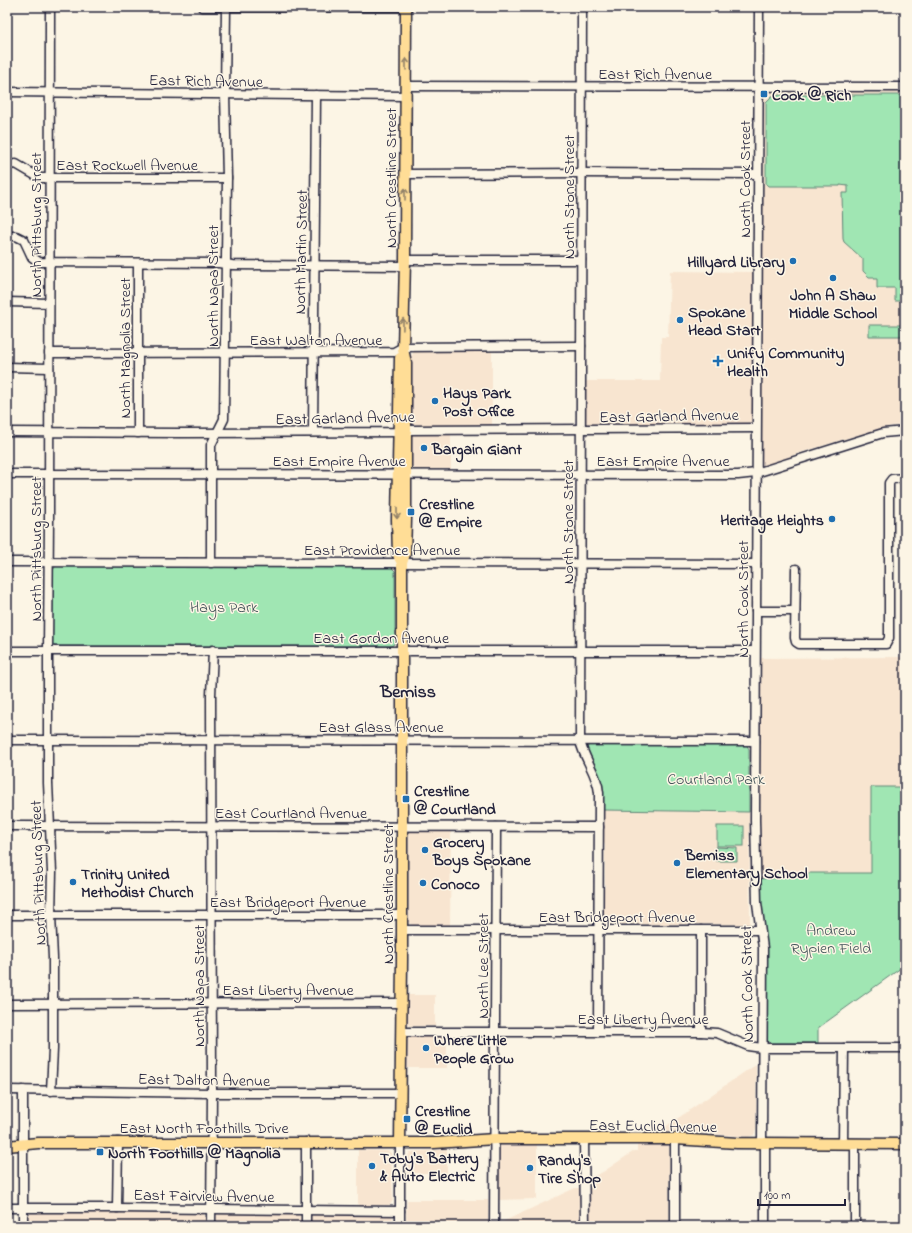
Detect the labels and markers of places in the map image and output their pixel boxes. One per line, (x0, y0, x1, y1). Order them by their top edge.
place label: Cook @ Rich (772, 84, 852, 108)
marker: Cook @ Rich (759, 89, 769, 99)
place label: Hillyard Library (687, 251, 785, 276)
marker: Hillyard Library (788, 256, 798, 266)
marker: John A Shaw Middle School (828, 273, 838, 283)
place label: John A Shaw Middle School (789, 284, 877, 326)
place label: Spokane Head Start (688, 301, 761, 343)
marker: Spokane Head Start (675, 315, 685, 325)
place label: Unify Community Health (727, 342, 844, 384)
marker: Unify Community Health (712, 355, 724, 367)
place label: Hays Park Post Office (443, 382, 515, 424)
marker: Hays Park Post Office (430, 396, 440, 406)
place label: Bargain Giant (431, 438, 522, 463)
marker: Bargain Giant (419, 443, 429, 453)
place label: Crestline @ Empire (418, 493, 483, 535)
marker: Crestline @ Empire (406, 507, 416, 517)
place label: Heritage Heights (720, 509, 824, 534)
marker: Heritage Heights (827, 514, 837, 524)
place label: Crestline @ Courtland (413, 780, 496, 822)
marker: Crestline @ Courtland (401, 794, 411, 804)
place label: Grocery Boys Spokane (432, 831, 531, 874)
place label: Bemiss Elementary School (684, 844, 808, 887)
marker: Grocery Boys Spokane (420, 845, 430, 855)
marker: Bemiss Elementary School (672, 858, 682, 868)
place label: Trinity United Methodist Church (81, 863, 194, 905)
place label: Conoco (431, 873, 480, 897)
marker: Trinity United Methodist Church (68, 877, 78, 887)
marker: Conoco (418, 878, 428, 888)
place label: Where Little People Grow (434, 1029, 514, 1071)
marker: Where Little People Grow (421, 1043, 431, 1053)
place label: Crestline @ Euclid (414, 1100, 473, 1142)
marker: Crestline @ Euclid (402, 1114, 412, 1124)
place label: North Foothills @ Magnolia (108, 1142, 281, 1167)
marker: North Foothills @ Magnolia (95, 1147, 105, 1157)
place label: Toby's Battery & Auto Electric (379, 1147, 479, 1189)
place label: Randy's Tire Shop (537, 1149, 601, 1191)
marker: Toby's Battery & Auto Electric (367, 1161, 377, 1171)
marker: Randy's Tire Shop (525, 1163, 535, 1173)

